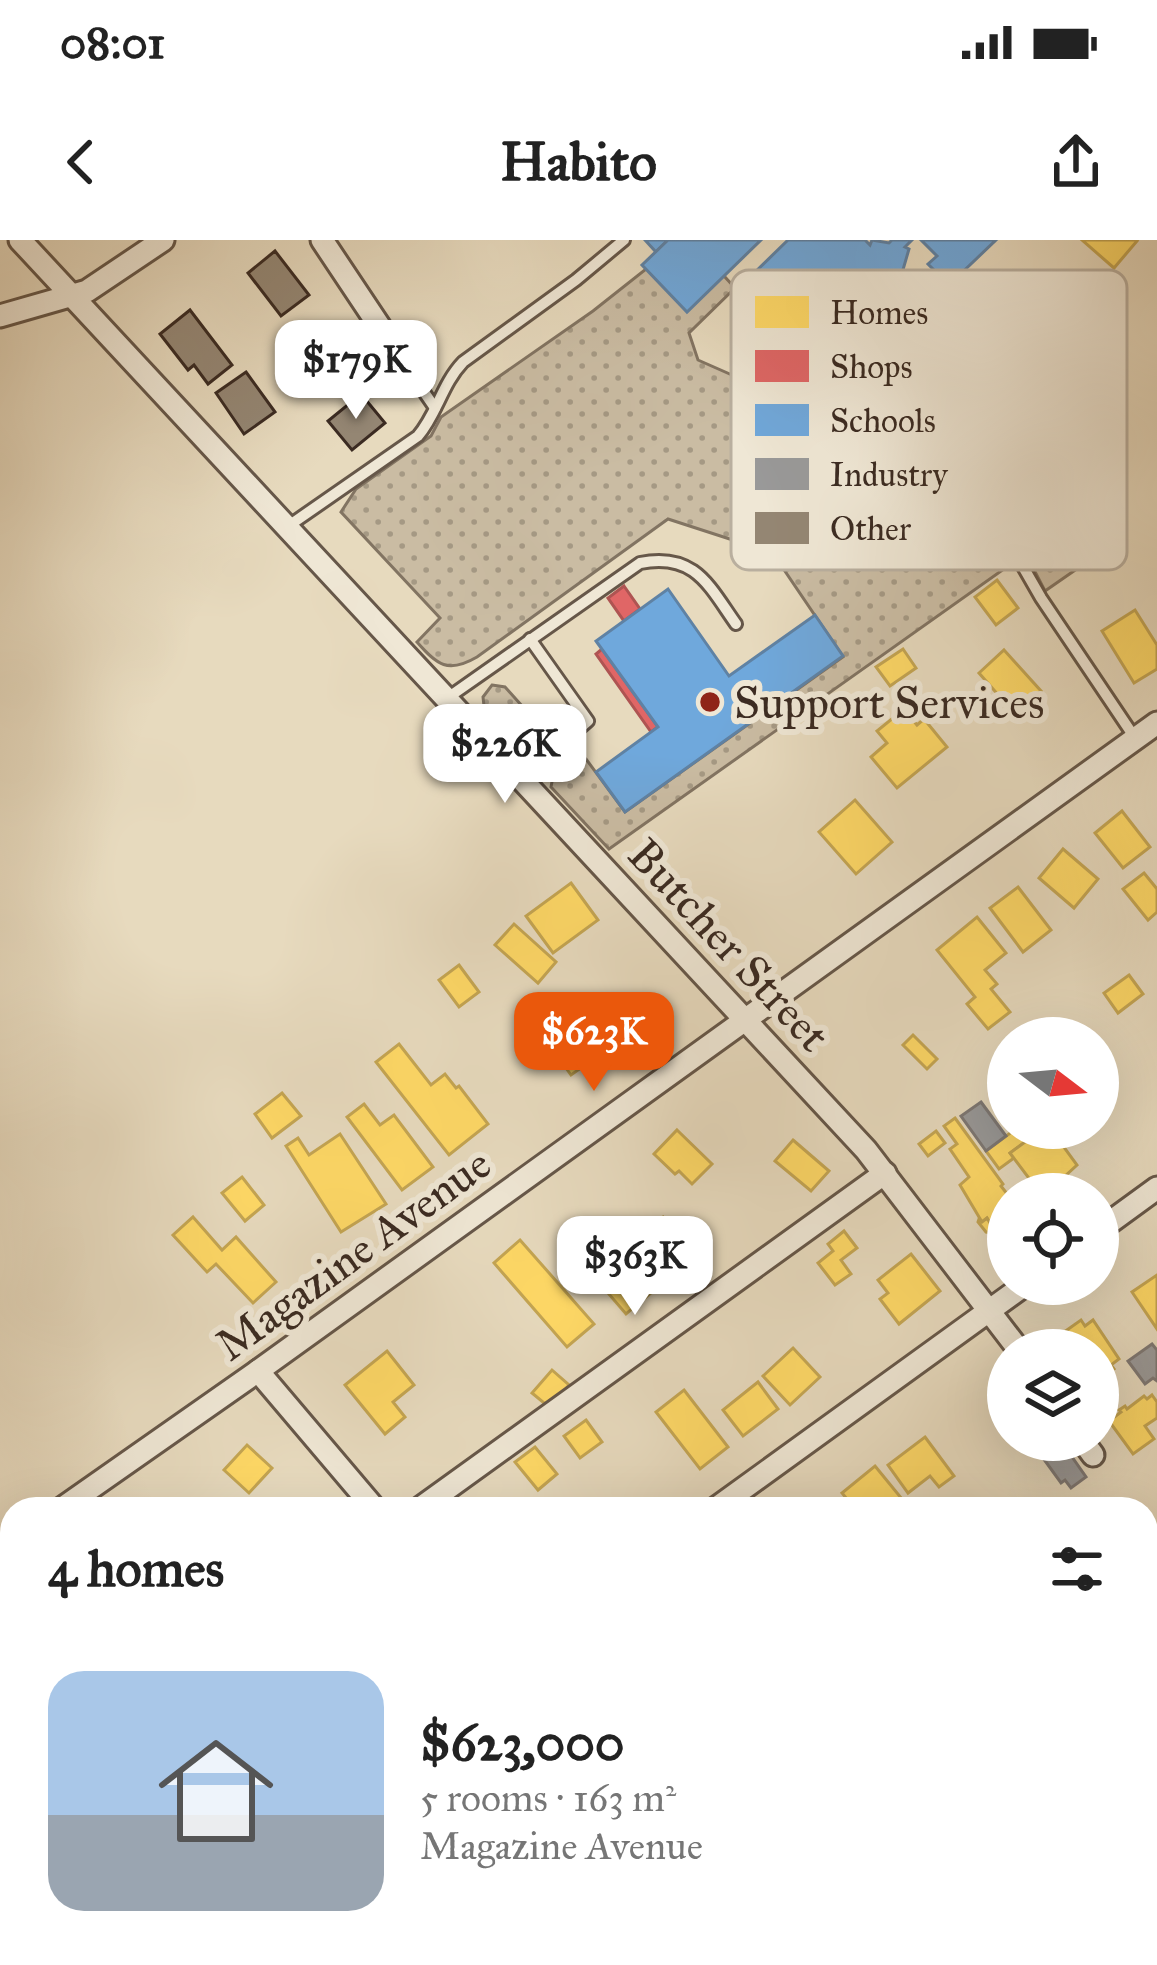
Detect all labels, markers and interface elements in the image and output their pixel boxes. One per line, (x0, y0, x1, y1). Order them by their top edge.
text: 08:01 (60, 15, 165, 70)
icon: back (48, 129, 114, 195)
text: Habito (500, 129, 657, 195)
icon: share (1043, 129, 1109, 195)
legend (731, 270, 1127, 570)
text: Homes (830, 293, 928, 333)
pin: $179K (272, 320, 440, 422)
text: $179K (302, 335, 410, 383)
text: Shops (830, 347, 913, 387)
text: Schools (830, 401, 936, 441)
text: Industry (830, 455, 948, 495)
text: Other (830, 509, 912, 549)
place label: Support Services (734, 675, 1044, 730)
marker: Support Services (697, 689, 723, 715)
pin: $226K (421, 704, 589, 806)
text: $226K (450, 719, 560, 767)
street label: Butcher Street (617, 827, 841, 1063)
pin: $623K (510, 992, 678, 1094)
text: $623K (541, 1007, 647, 1055)
north arrow (987, 1017, 1119, 1149)
map controls (987, 1017, 1119, 1461)
street label: Magazine Avenue (205, 1136, 501, 1372)
button: locate (987, 1173, 1119, 1305)
pin: $363K (551, 1216, 719, 1318)
text: $363K (584, 1231, 686, 1279)
button: layers (987, 1329, 1119, 1461)
icon: filters (1044, 1536, 1110, 1602)
text: 4 homes (48, 1538, 224, 1600)
text: $623,000 (420, 1712, 625, 1774)
icon: home (144, 1719, 288, 1863)
text: 5 rooms · 163 m² (420, 1774, 676, 1822)
text: Magazine Avenue (420, 1822, 703, 1870)

